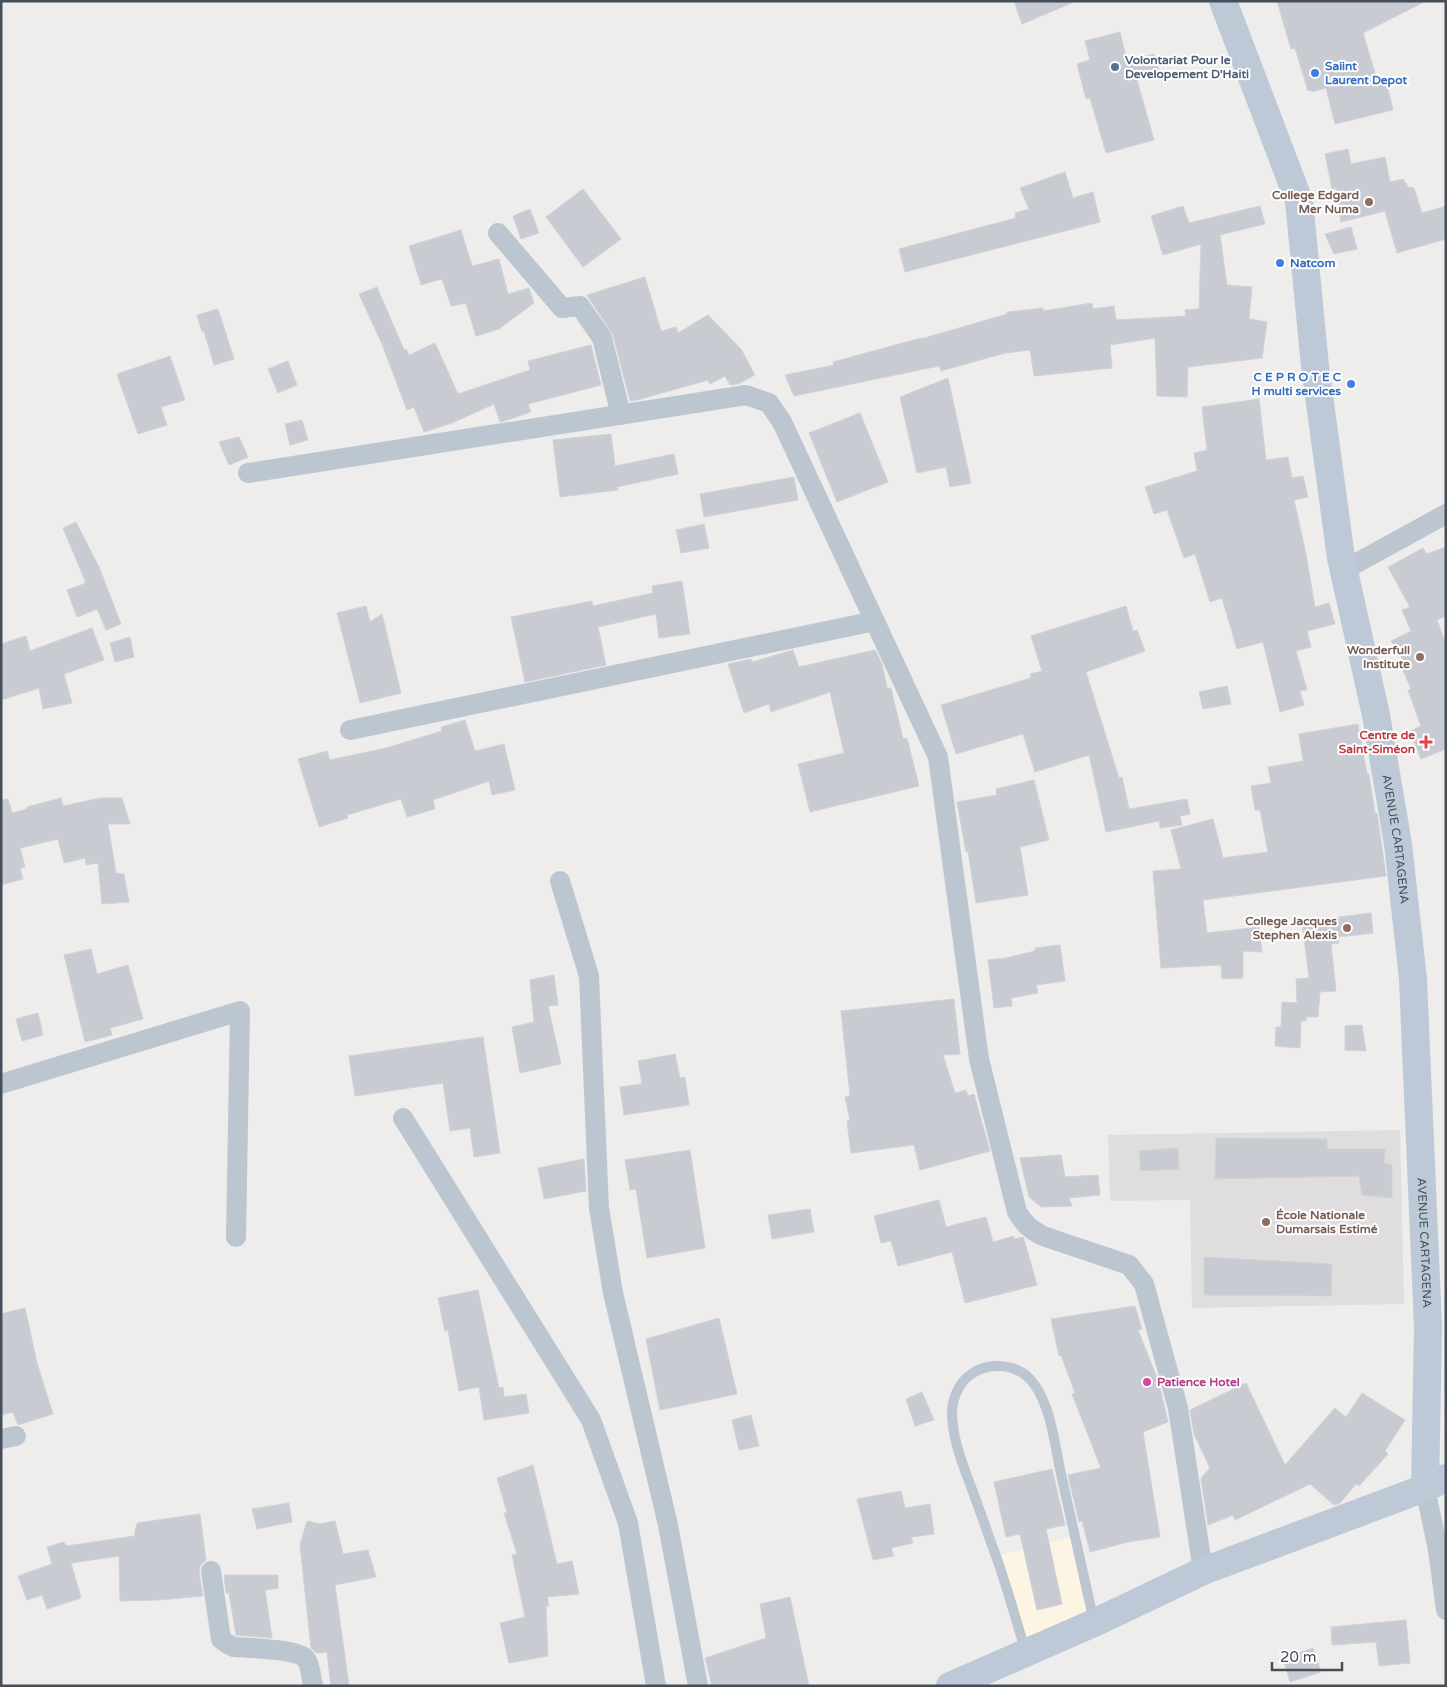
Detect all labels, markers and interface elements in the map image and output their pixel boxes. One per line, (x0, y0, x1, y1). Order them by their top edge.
place label: Volontariat Pour le Developement D'Haiti (1125, 53, 1249, 82)
place label: Saiint Laurent Depot (1325, 59, 1407, 88)
marker: Volontariat Pour le Developement D'Haiti (1109, 61, 1121, 73)
marker: Saiint Laurent Depot (1309, 67, 1321, 79)
place label: College Edgard Mer Numa (1272, 188, 1359, 216)
marker: College Edgard Mer Numa (1363, 196, 1375, 208)
place label: Natcom (1290, 256, 1335, 270)
marker: Natcom (1274, 257, 1286, 269)
place label: C E P R O T E C H multi services (1251, 370, 1342, 398)
marker: C E P R O T E C H multi services (1345, 378, 1357, 390)
place label: Wonderfull Institute (1347, 643, 1410, 671)
marker: Wonderfull Institute (1414, 651, 1426, 663)
place label: Centre de Saint-Siméon (1339, 728, 1415, 756)
marker: Centre de Saint-Siméon (1419, 735, 1433, 749)
street label: AVENUE CARTAGENA (1379, 773, 1412, 905)
place label: College Jacques Stephen Alexis (1245, 914, 1337, 943)
marker: College Jacques Stephen Alexis (1341, 922, 1353, 934)
street label: AVENUE CARTAGENA (1415, 1177, 1434, 1308)
place label: École Nationale Dumarsais Estimé (1276, 1208, 1378, 1236)
marker: École Nationale Dumarsais Estimé (1260, 1216, 1272, 1228)
place label: Patience Hotel (1157, 1375, 1240, 1389)
marker: Patience Hotel (1141, 1376, 1153, 1388)
scale bar (1272, 1640, 1342, 1672)
text: 20 m (1280, 1648, 1317, 1666)

